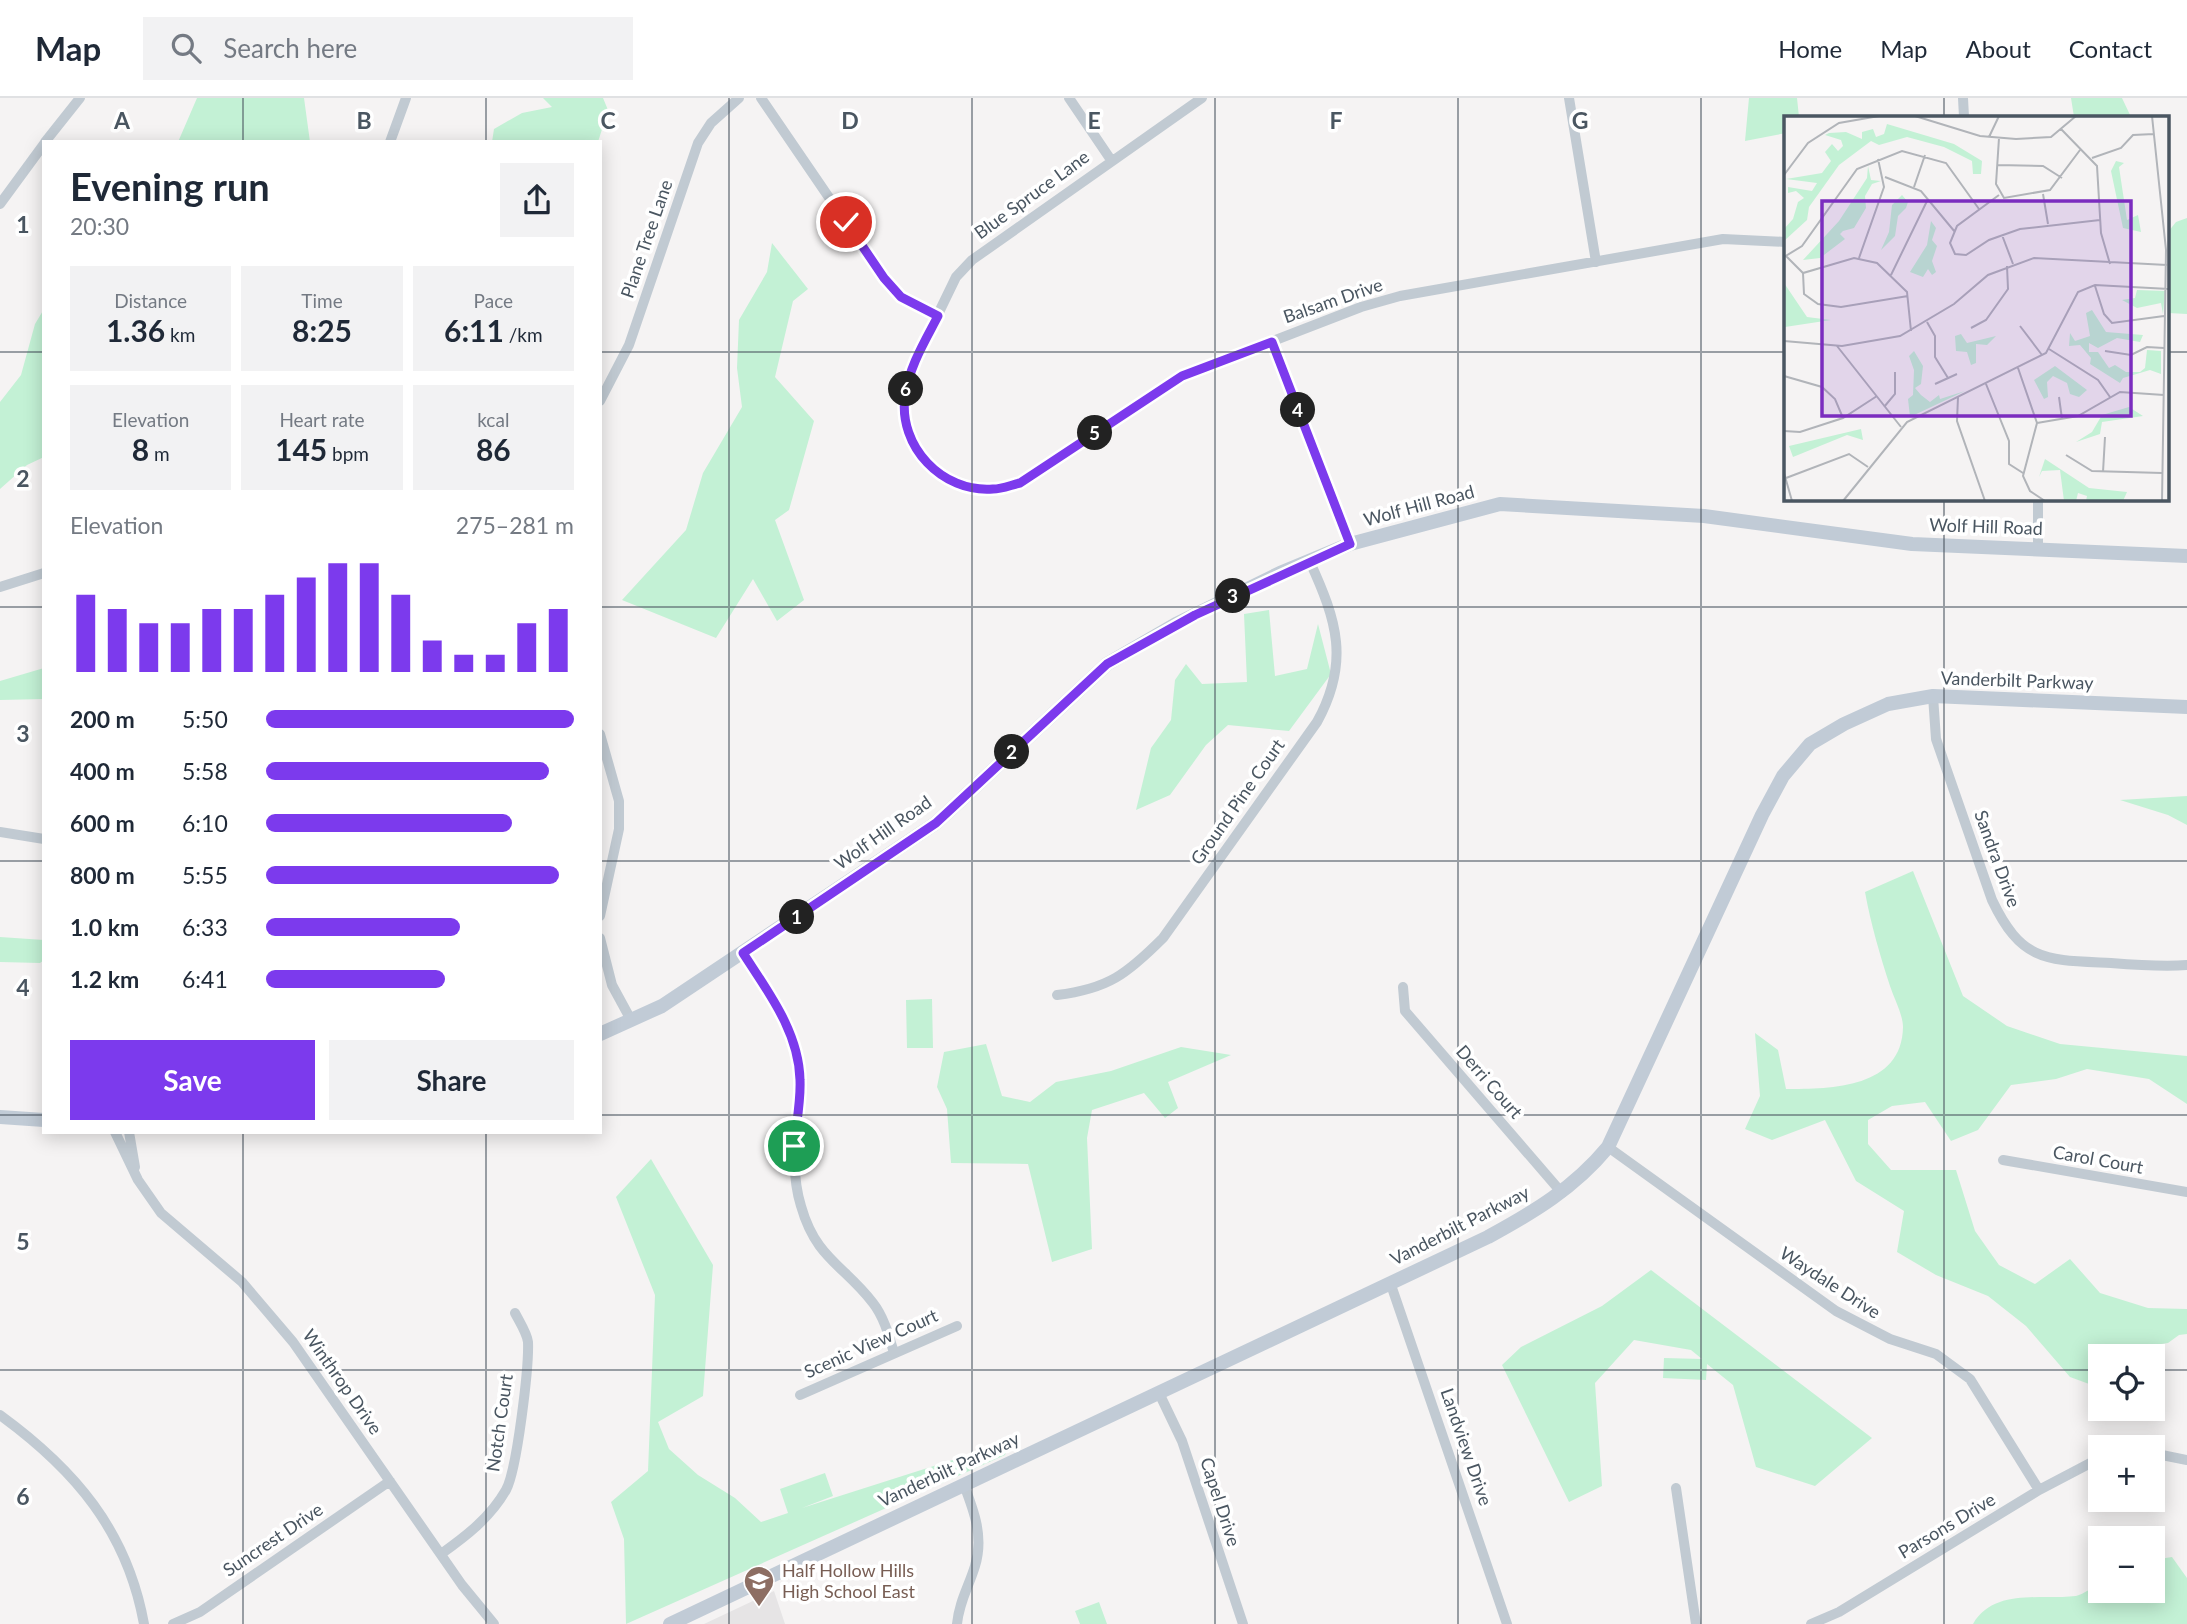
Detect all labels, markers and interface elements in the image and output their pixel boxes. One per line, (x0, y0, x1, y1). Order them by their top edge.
search box (143, 17, 633, 80)
text: Map (35, 28, 101, 68)
icon: search (167, 29, 205, 67)
text: Search here (223, 32, 357, 64)
text: Home (1778, 34, 1842, 63)
text: Map (1880, 34, 1928, 63)
text: About (1966, 34, 2031, 63)
text: Contact (2069, 34, 2152, 63)
text: A (113, 106, 131, 134)
text: B (356, 106, 372, 134)
text: C (600, 106, 616, 134)
text: D (841, 106, 859, 134)
text: E (1087, 106, 1101, 134)
text: F (1329, 106, 1343, 134)
text: G (1572, 106, 1588, 134)
inset map (1784, 116, 2170, 500)
street label: Blue Spruce Lane (970, 145, 1093, 243)
text: Evening run (70, 163, 270, 209)
button: share (500, 163, 574, 237)
street label: Plane Tree Lane (616, 177, 677, 301)
pin (816, 192, 876, 252)
icon: check (827, 203, 865, 241)
text: 1 (16, 210, 30, 238)
text: 20:30 (70, 212, 129, 240)
street label: Balsam Drive (1280, 273, 1385, 327)
text: Distance (114, 289, 187, 312)
text: Time (301, 289, 343, 312)
text: Pace (474, 289, 513, 312)
text: 1.36 (106, 312, 165, 348)
text: 8:25 (292, 312, 352, 348)
text: 6:11 (444, 312, 504, 348)
text: km (165, 323, 195, 346)
text: /km (504, 323, 543, 346)
pin: 6 (888, 372, 923, 406)
text: 6 (900, 377, 911, 400)
pin: 4 (1280, 392, 1316, 428)
text: 4 (1292, 398, 1303, 421)
text: Elevation (112, 408, 189, 431)
text: Heart rate (279, 408, 365, 431)
text: kcal (477, 408, 509, 431)
pin: 5 (1078, 416, 1112, 450)
text: 5 (1089, 421, 1100, 444)
text: 8 (132, 431, 149, 467)
text: 145 (275, 431, 327, 467)
text: 86 (476, 431, 511, 467)
text: m (149, 442, 170, 465)
text: bpm (327, 442, 369, 465)
text: 2 (16, 464, 30, 492)
street label: Wolf Hill Road (1361, 480, 1476, 530)
text: Elevation (70, 511, 163, 539)
text: 275–281 m (456, 511, 574, 539)
street label: Wolf Hill Road (1929, 513, 2043, 539)
pin: 3 (1216, 578, 1250, 614)
text: 3 (1227, 584, 1238, 607)
street label: Vanderbilt Parkway (1940, 666, 2095, 694)
text: 200 m (70, 705, 135, 733)
text: 5:50 (182, 705, 228, 733)
text: 3 (16, 719, 30, 747)
pin: 2 (995, 734, 1030, 770)
street label: Ground Pine Court (1186, 734, 1289, 869)
text: 2 (1006, 740, 1017, 763)
text: 400 m (70, 757, 135, 785)
text: 5:58 (182, 757, 228, 785)
street label: Wolf Hill Road (830, 791, 935, 874)
street label: Sandra Drive (1970, 807, 2026, 910)
text: 600 m (70, 809, 135, 837)
text: 6:10 (182, 809, 228, 837)
text: 800 m (70, 861, 135, 889)
text: 5:55 (182, 861, 228, 889)
pin: 1 (780, 900, 814, 934)
text: 1 (791, 905, 802, 928)
text: 1.0 km (70, 913, 139, 941)
text: 6:33 (182, 913, 228, 941)
text: 1.2 km (70, 965, 139, 993)
text: 6:41 (182, 965, 228, 993)
text: 4 (16, 973, 30, 1001)
button: Save (70, 1040, 315, 1120)
button: Share (329, 1040, 574, 1120)
street label: Derri Court (1452, 1040, 1528, 1123)
pin (764, 1116, 824, 1176)
icon: arrive (775, 1127, 813, 1165)
street label: Carol Court (2051, 1140, 2146, 1178)
street label: Vanderbilt Parkway (1386, 1180, 1533, 1270)
text: 5 (16, 1227, 30, 1255)
street label: Waydale Drive (1776, 1241, 1885, 1323)
street label: Scenic View Court (800, 1304, 941, 1382)
street label: Winthrop Drive (298, 1325, 387, 1438)
map controls (2088, 1344, 2165, 1603)
button: locate (2088, 1344, 2165, 1421)
street label: Notch Court (481, 1372, 517, 1473)
street label: Landview Drive (1437, 1385, 1497, 1508)
street label: Vanderbilt Parkway (875, 1427, 1023, 1511)
button: + (2088, 1435, 2165, 1512)
street label: Capel Drive (1196, 1454, 1246, 1549)
text: 6 (16, 1482, 30, 1510)
street label: Parsons Drive (1894, 1488, 1999, 1563)
street label: Suncrest Drive (218, 1498, 327, 1581)
button: − (2088, 1526, 2165, 1603)
place label: Half Hollow Hills High School East (782, 1559, 916, 1602)
school or university icon: Half Hollow Hills High School East (742, 1564, 776, 1608)

